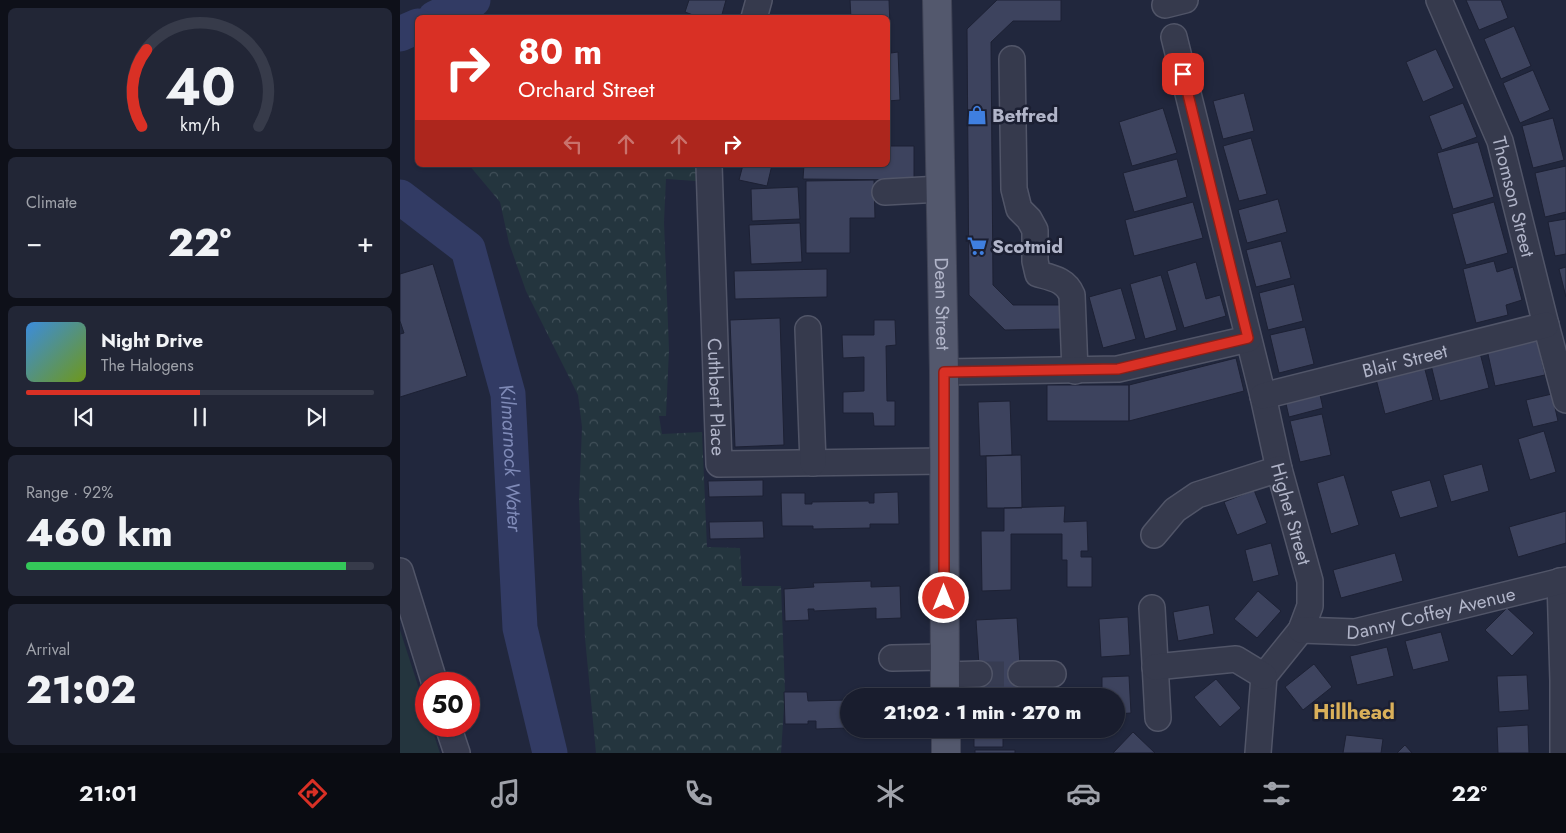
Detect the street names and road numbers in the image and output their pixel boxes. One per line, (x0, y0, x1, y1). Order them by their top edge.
street label: Thomson Street (1486, 134, 1542, 260)
street label: Dean Street (928, 257, 957, 351)
street label: Blair Street (1359, 337, 1450, 384)
street label: Cuthbert Place (701, 338, 732, 456)
street label: Highet Street (1264, 460, 1318, 568)
street label: Danny Coffey Avenue (1346, 579, 1518, 646)

